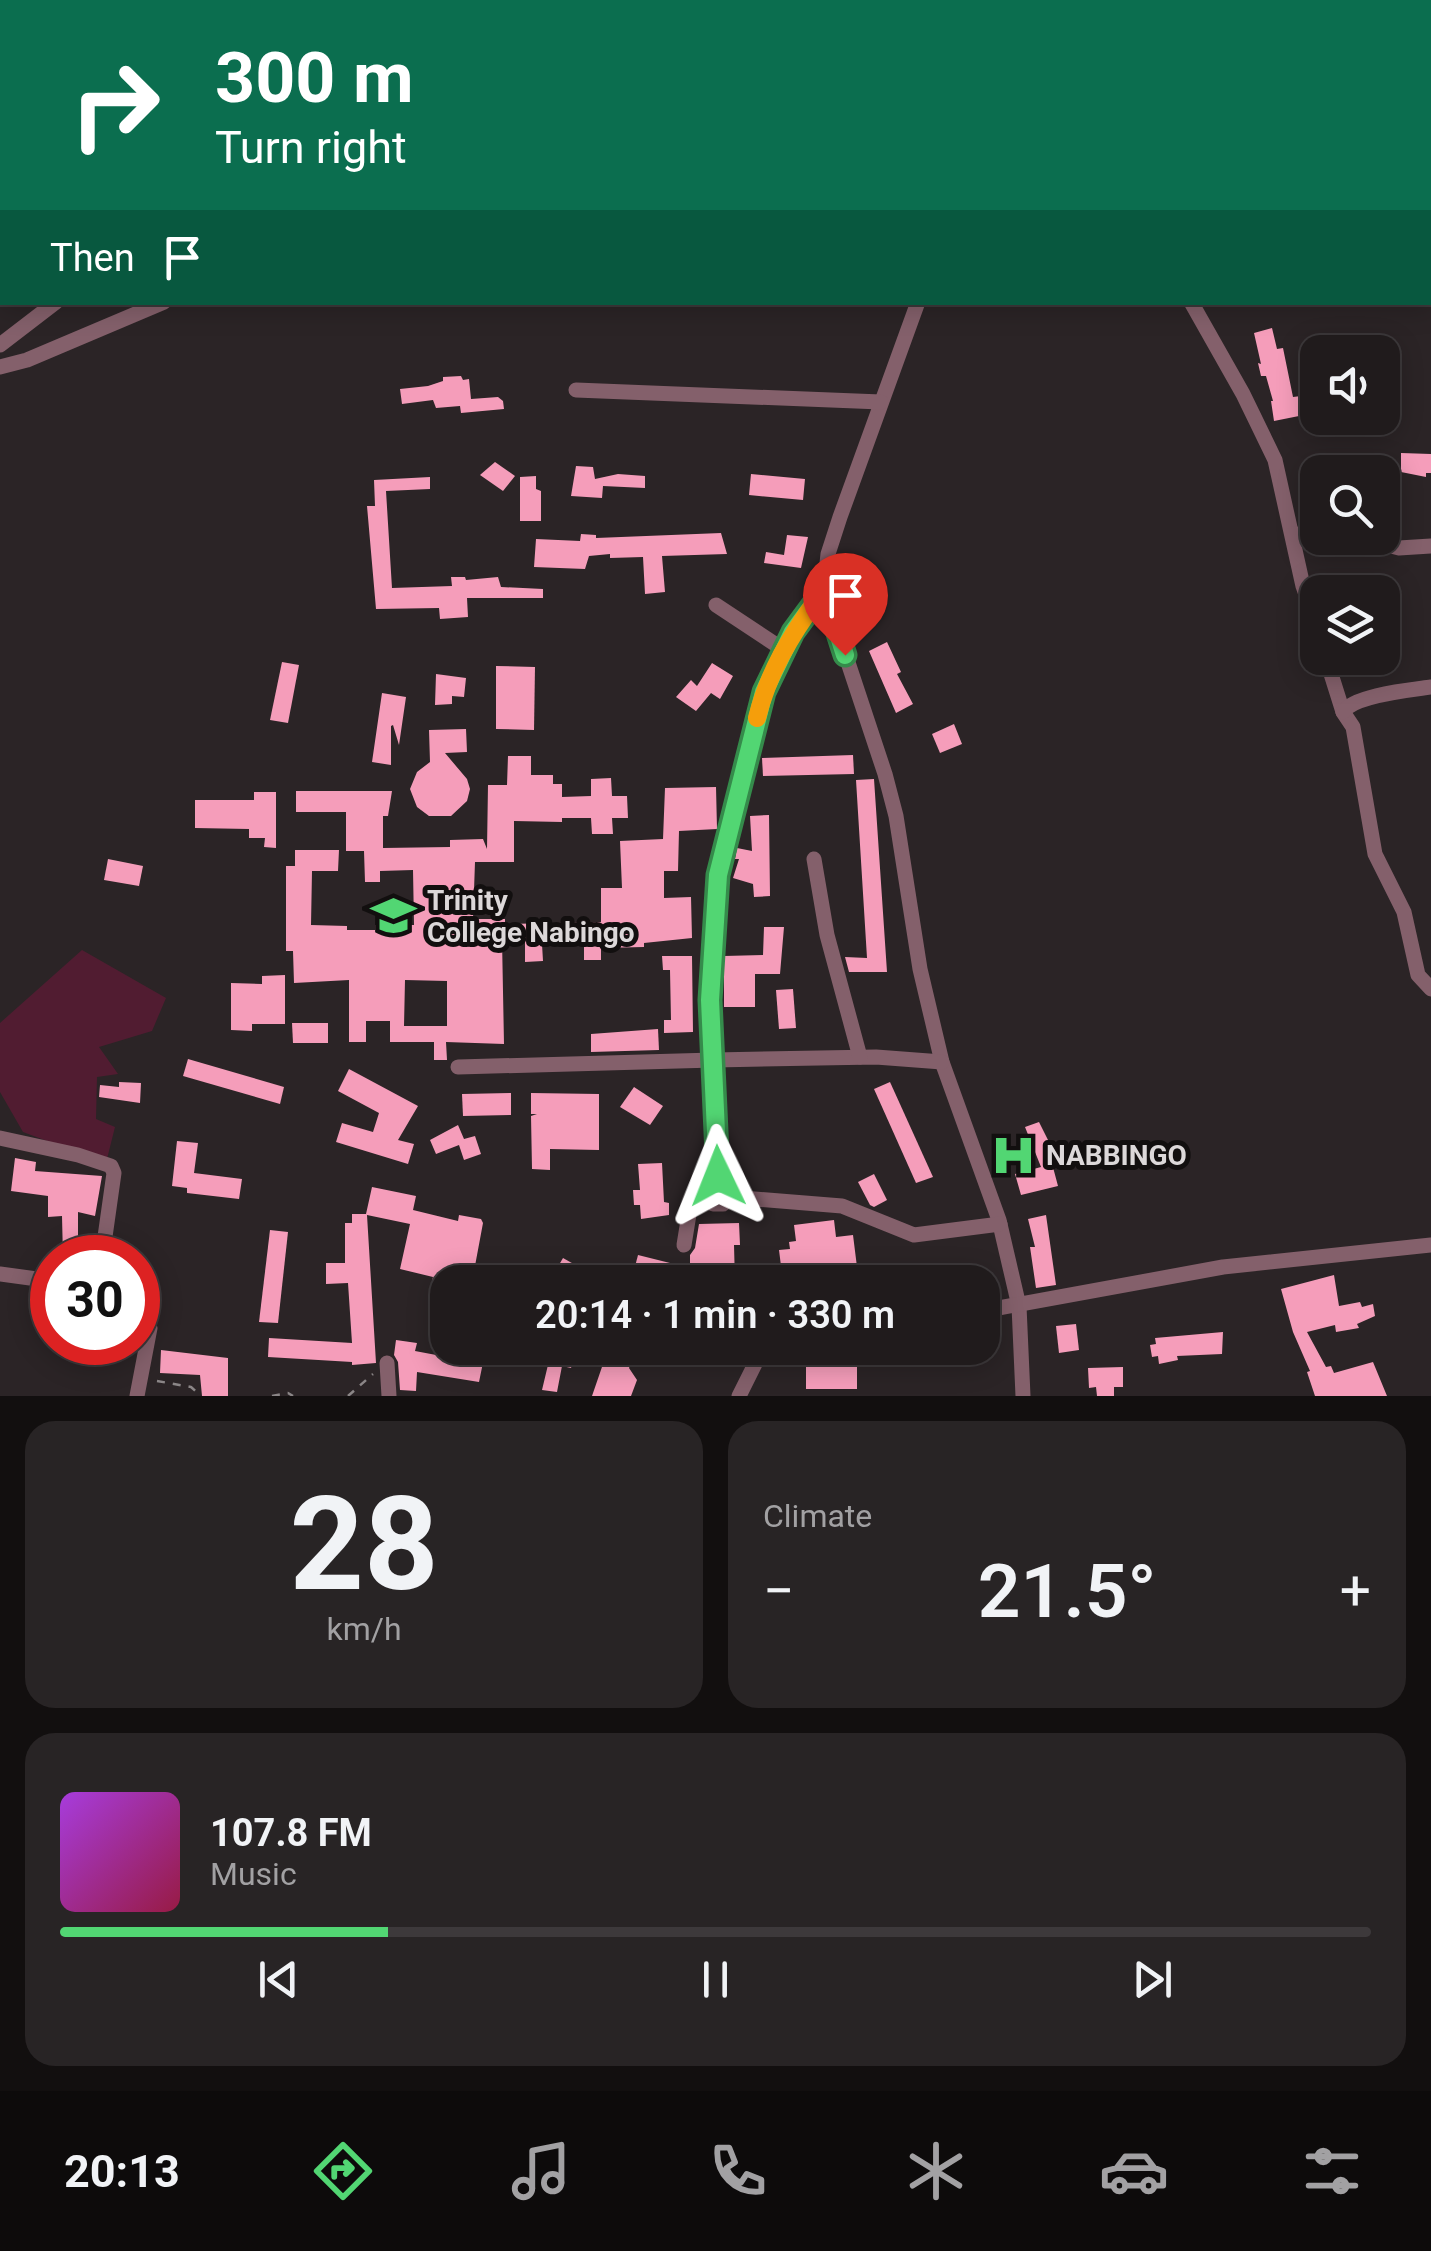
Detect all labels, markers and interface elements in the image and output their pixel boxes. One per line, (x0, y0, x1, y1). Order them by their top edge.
text: 300 m (215, 37, 414, 119)
icon: right (50, 40, 180, 170)
text: Turn right (215, 121, 407, 174)
icon: arrive (155, 230, 210, 285)
text: Then (50, 236, 135, 280)
map controls (1300, 335, 1400, 675)
button: sound (1300, 335, 1400, 435)
button: search (1300, 455, 1400, 555)
pin (803, 553, 888, 656)
icon: arrive (818, 568, 873, 623)
button: layers (1300, 575, 1400, 675)
place label: Trinity College Nabingo (427, 884, 635, 949)
school or university icon: Trinity College Nabingo (370, 892, 418, 940)
position arrow (666, 1124, 770, 1228)
hospital icon: NABBINGO (989, 1131, 1037, 1179)
place label: NABBINGO (1046, 1139, 1187, 1172)
speed limit sign: 30 (30, 1235, 160, 1365)
text: 20:14 · 1 min · 330 m (535, 1293, 895, 1337)
text: 28 (289, 1468, 439, 1621)
text: Climate (763, 1497, 872, 1535)
text: 21.5° (978, 1547, 1157, 1635)
text: − (763, 1559, 794, 1623)
text: + (1340, 1559, 1371, 1623)
text: km/h (326, 1610, 402, 1648)
text: 107.8 FM (210, 1811, 372, 1855)
text: Music (210, 1855, 297, 1893)
icon: previous (251, 1952, 306, 2007)
icon: pause (688, 1952, 743, 2007)
icon: next (1125, 1952, 1180, 2007)
icon: directions (308, 2136, 378, 2206)
icon: music (506, 2136, 576, 2206)
icon: phone (703, 2136, 773, 2206)
icon: climate (901, 2136, 971, 2206)
icon: car (1099, 2136, 1169, 2206)
icon: filters (1297, 2136, 1367, 2206)
text: 20:13 (64, 2145, 180, 2198)

